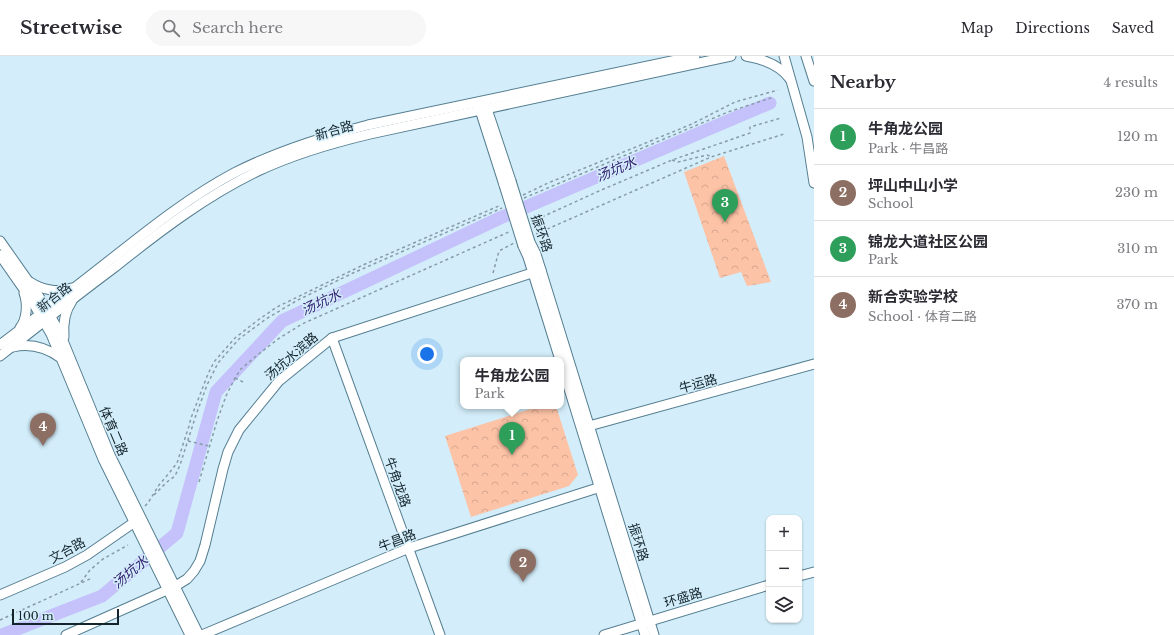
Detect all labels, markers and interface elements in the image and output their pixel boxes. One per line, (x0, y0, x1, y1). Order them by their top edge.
search box (146, 10, 426, 46)
text: Streetwise (20, 16, 122, 39)
icon: search (160, 17, 182, 39)
text: Search here (192, 18, 283, 37)
text: Map (961, 19, 993, 37)
text: Directions (1015, 19, 1090, 37)
text: Saved (1112, 19, 1154, 37)
text: Nearby (830, 72, 896, 93)
text: 4 results (1104, 74, 1158, 91)
street label: 新合路 (313, 117, 355, 144)
text: 牛角龙公园 (868, 119, 943, 138)
text: 1 (840, 128, 846, 145)
text: 120 m (1117, 128, 1158, 145)
text: Park · 牛昌路 (868, 140, 948, 157)
water label: 汤坑水 (593, 152, 640, 185)
text: 坪山中山小学 (868, 176, 958, 195)
text: 2 (839, 184, 847, 201)
text: 230 m (1115, 184, 1158, 201)
pin: 3 (712, 189, 738, 222)
text: School (868, 195, 914, 212)
street label: 振环路 (527, 212, 556, 254)
text: 锦龙大道社区公园 (868, 232, 988, 251)
text: 3 (839, 240, 847, 257)
text: 310 m (1117, 240, 1158, 257)
text: Park (868, 251, 898, 268)
street label: 新合路 (34, 279, 75, 316)
water label: 汤坑水 (298, 285, 345, 319)
text: 新合实验学校 (868, 287, 958, 306)
text: 4 (839, 296, 847, 313)
text: 370 m (1117, 296, 1158, 313)
text: School · 体育二路 (868, 308, 977, 325)
street label: 汤坑水滨路 (261, 329, 321, 384)
your location (417, 344, 437, 364)
popup (460, 357, 564, 409)
text: 牛角龙公园 (474, 366, 550, 385)
street label: 牛运路 (677, 370, 719, 397)
text: Park (474, 385, 505, 402)
street label: 体育二路 (96, 404, 132, 458)
pin: 4 (30, 413, 56, 446)
pin: 1 (499, 422, 525, 455)
street label: 牛角龙路 (381, 455, 414, 510)
map controls (766, 515, 802, 623)
button: + (766, 515, 802, 551)
street label: 振环路 (625, 521, 652, 563)
street label: 牛昌路 (376, 526, 418, 555)
street label: 文合路 (46, 534, 88, 567)
pin: 2 (510, 549, 536, 582)
water label: 汤坑水 (108, 551, 153, 592)
button: − (766, 551, 802, 587)
street label: 环盛路 (662, 584, 704, 611)
button: layers (766, 587, 802, 623)
scale bar (12, 607, 119, 626)
text: 100 m (18, 609, 54, 623)

